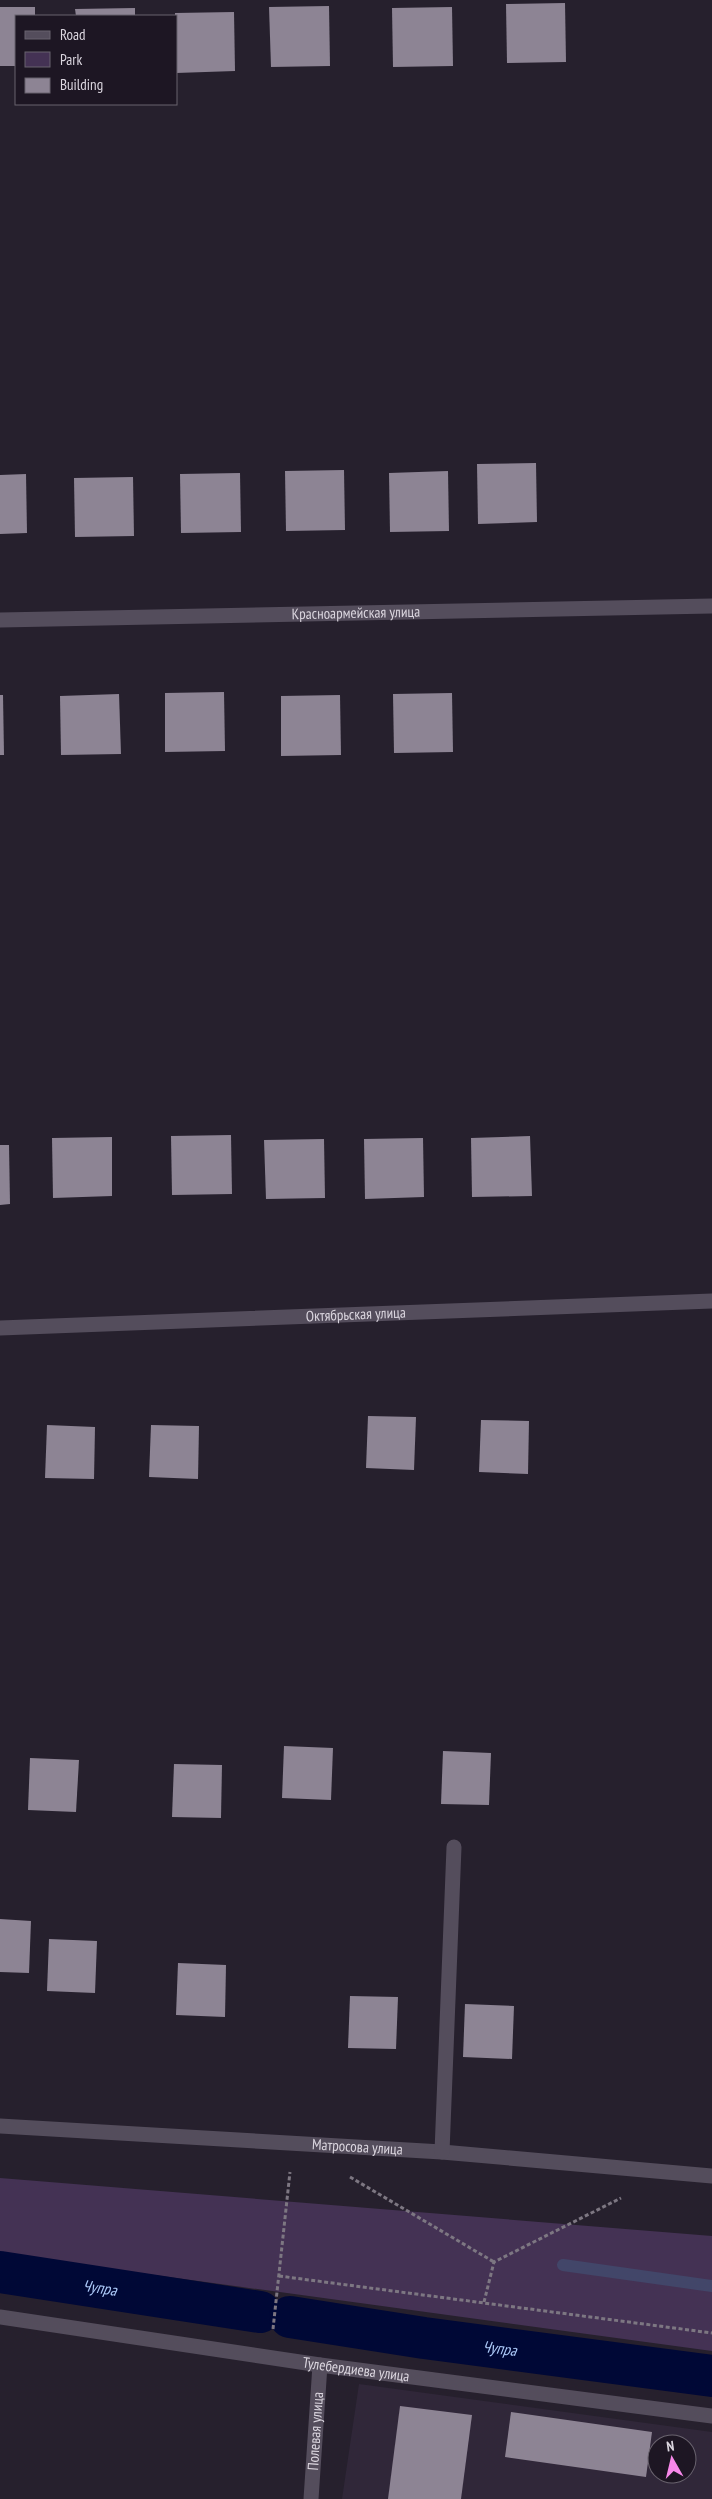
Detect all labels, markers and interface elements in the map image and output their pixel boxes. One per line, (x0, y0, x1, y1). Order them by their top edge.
legend (15, 15, 178, 105)
text: Road (60, 25, 86, 44)
text: Park (60, 50, 82, 69)
text: Building (60, 75, 103, 94)
street label: Красноармейская улица (292, 602, 420, 623)
street label: Октябрьская улица (305, 1303, 406, 1325)
street label: Матросова улица (311, 2134, 403, 2159)
water label: Чупра (81, 2275, 120, 2300)
water label: Чупра (481, 2336, 519, 2360)
street label: Тулебердиева улица (302, 2353, 411, 2386)
street label: Полевая улица (303, 2391, 327, 2471)
north arrow (647, 2434, 697, 2484)
text: N (665, 2437, 675, 2456)

